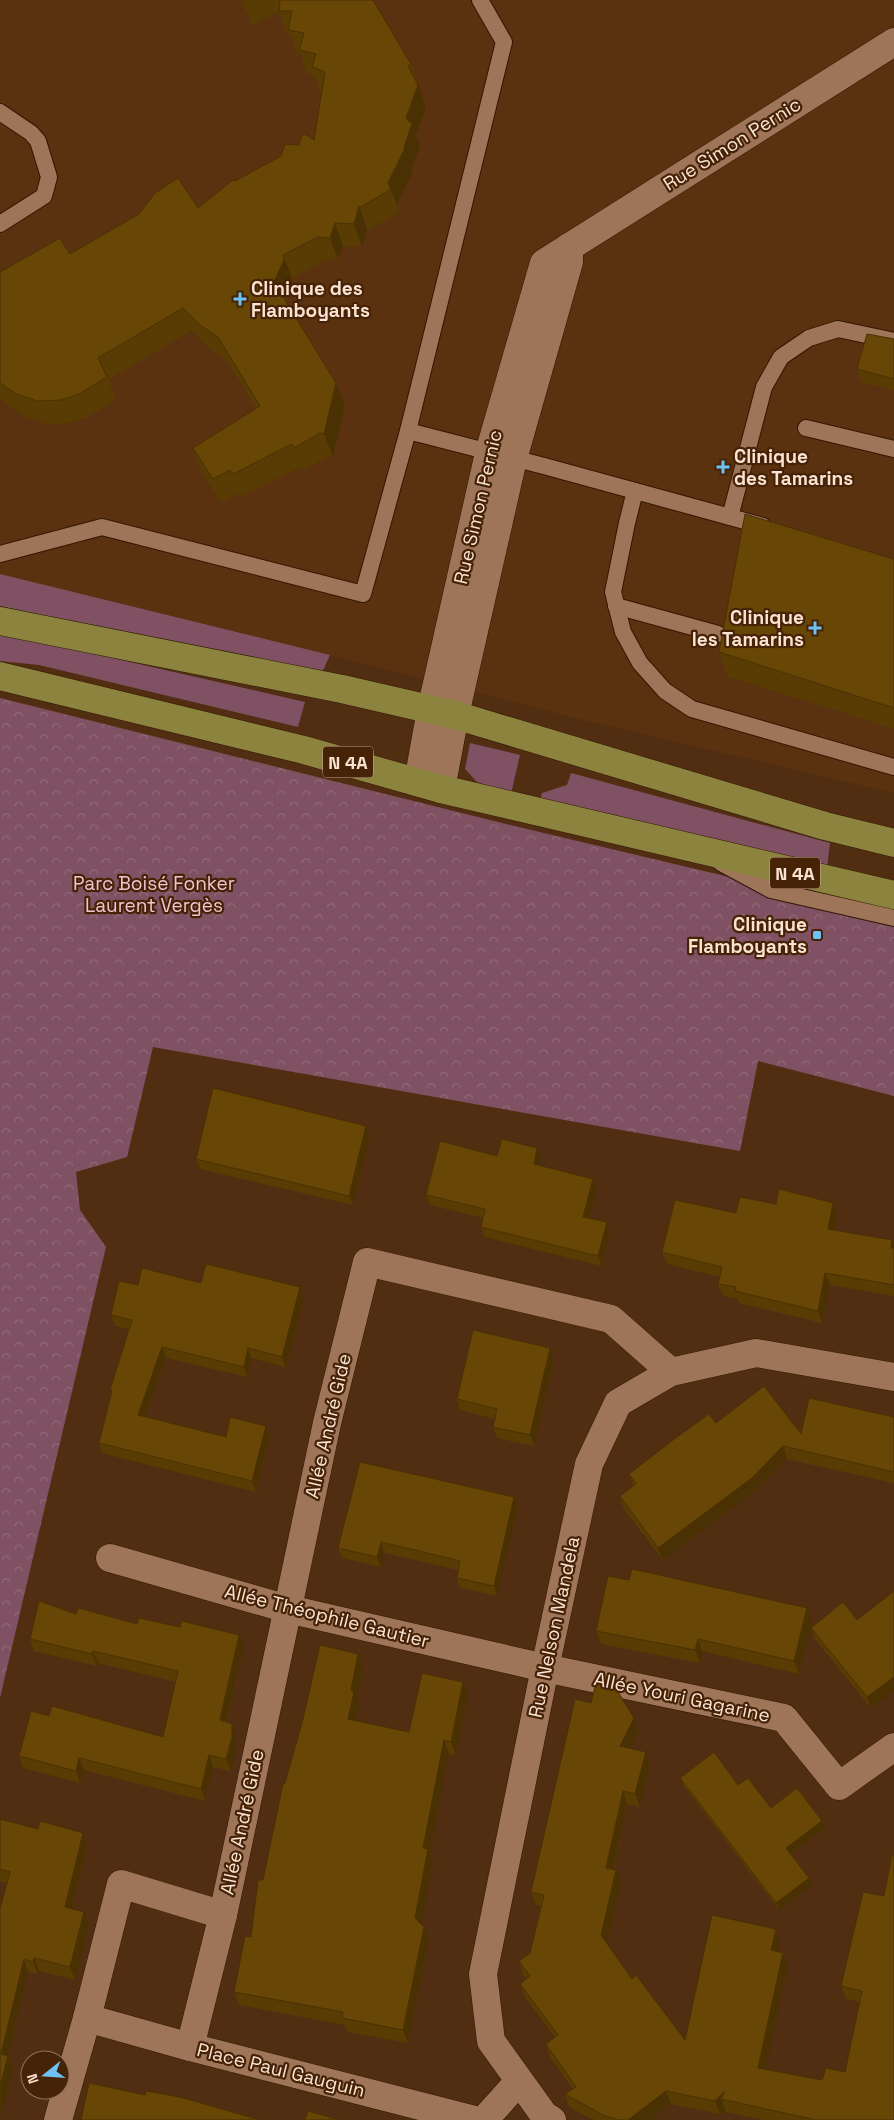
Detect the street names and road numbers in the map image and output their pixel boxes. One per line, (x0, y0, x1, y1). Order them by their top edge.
street label: Rue Simon Pernic (658, 92, 806, 196)
street label: Rue Simon Pernic (448, 427, 508, 587)
road number: N 4A (323, 746, 373, 778)
road number: N 4A (770, 858, 820, 888)
street label: Allée André Gide (299, 1351, 357, 1501)
street label: Rue Nelson Mandela (523, 1534, 585, 1720)
street label: Allée Théophile Gautier (222, 1578, 432, 1654)
street label: Allée Youri Gagarine (592, 1666, 772, 1728)
street label: Allée André Gide (214, 1747, 270, 1897)
street label: Place Paul Gauguin (194, 2037, 368, 2103)

